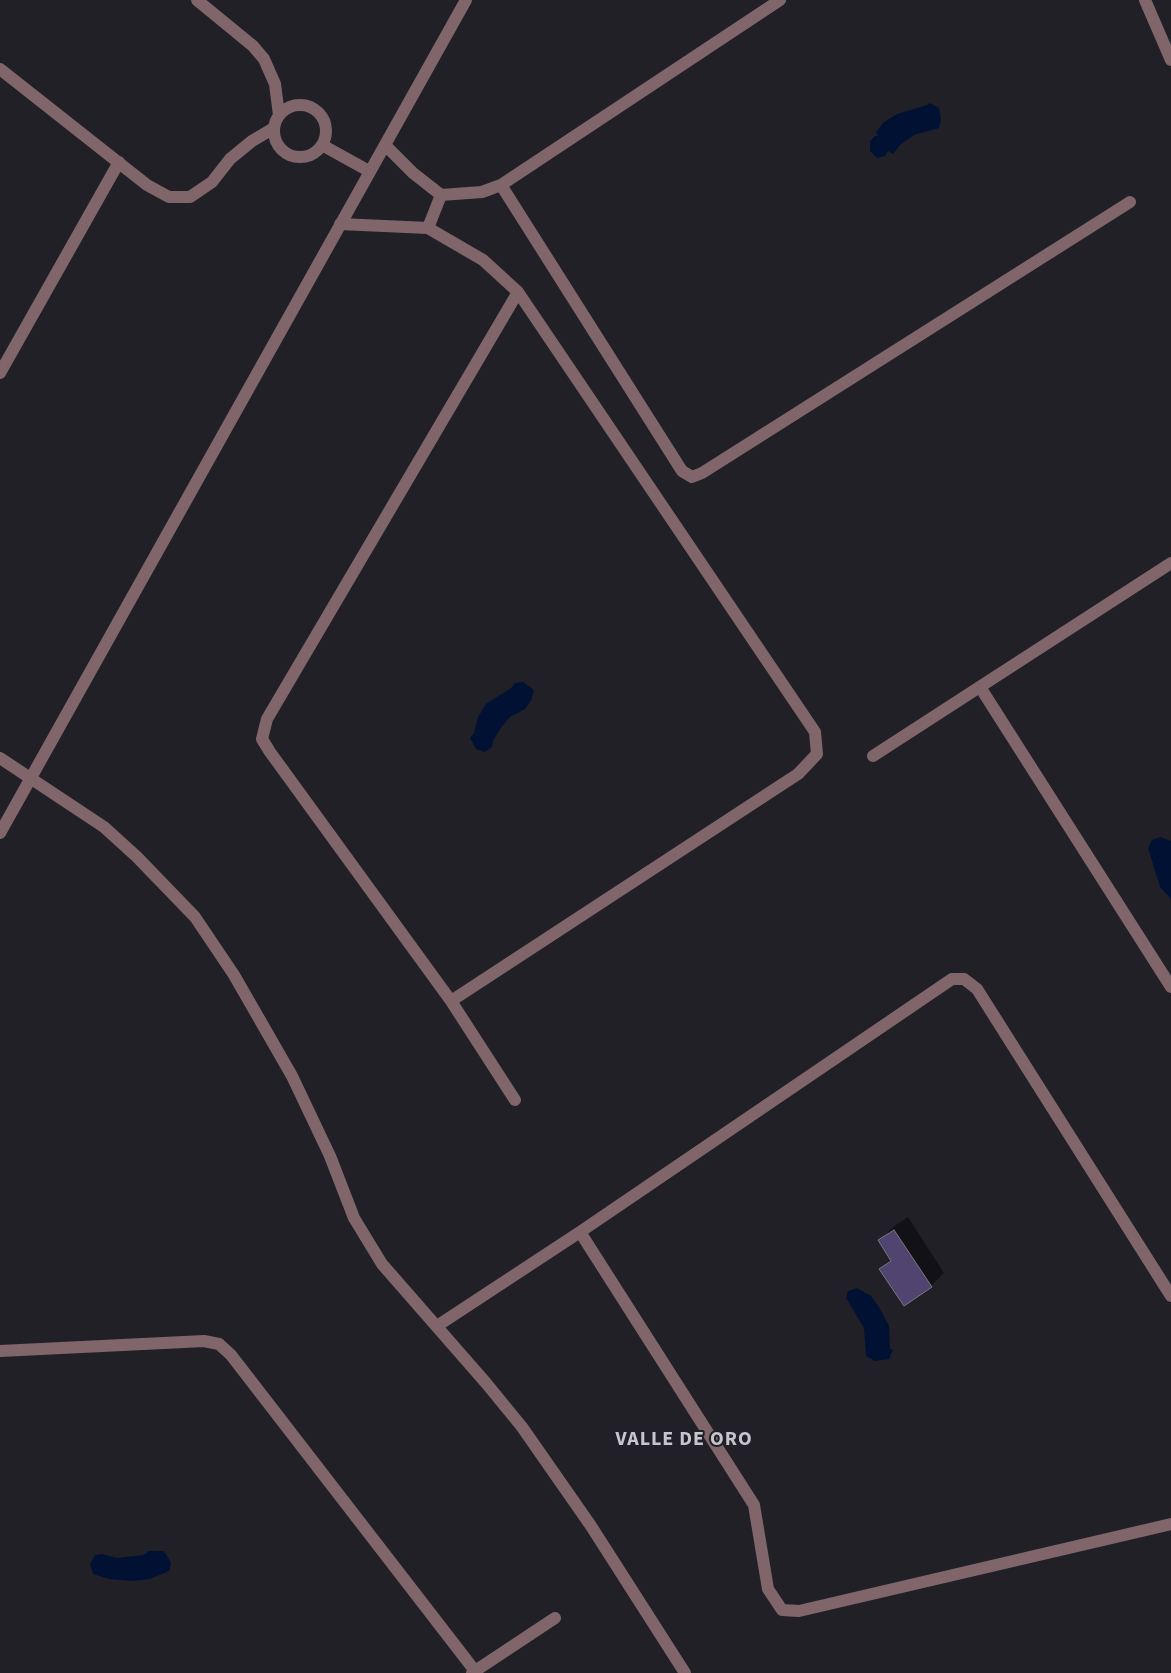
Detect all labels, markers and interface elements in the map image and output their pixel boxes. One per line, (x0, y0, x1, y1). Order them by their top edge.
district label: VALLE DE ORO (614, 1429, 754, 1453)

